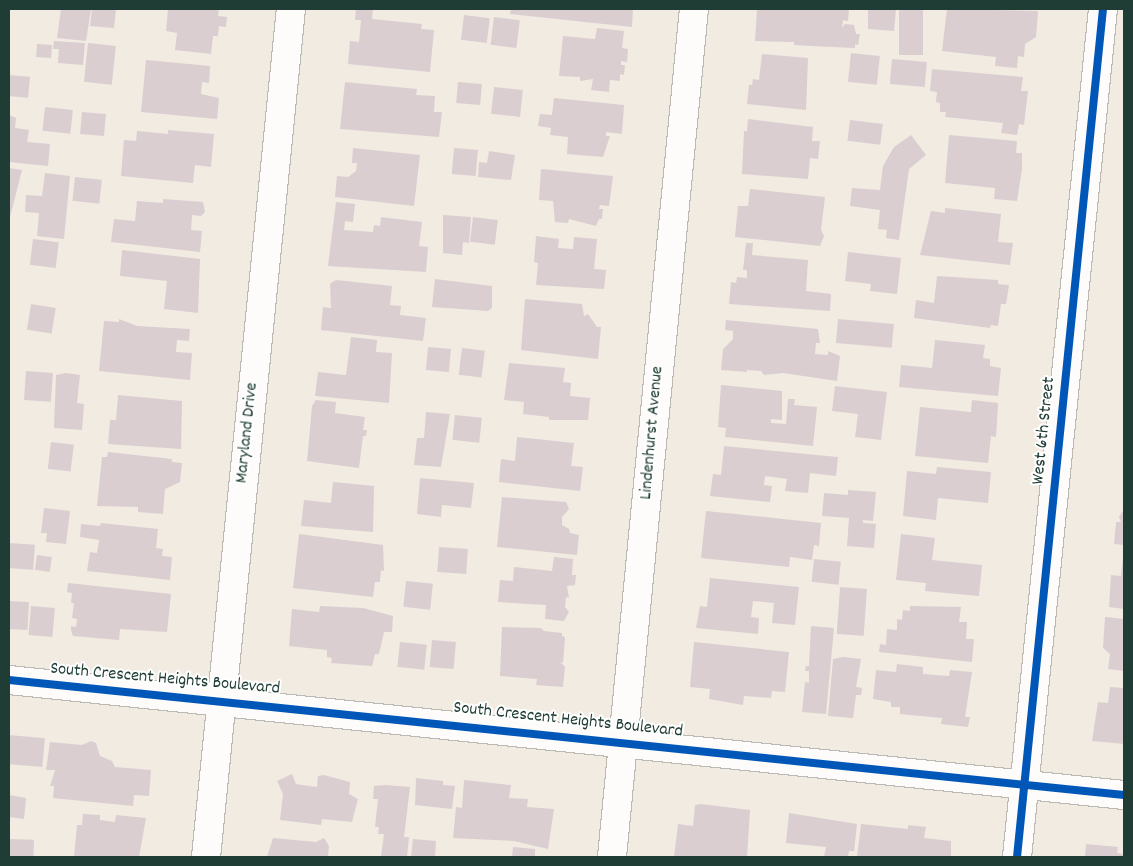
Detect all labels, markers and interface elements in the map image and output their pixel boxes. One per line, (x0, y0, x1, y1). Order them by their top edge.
street label: Lindenhurst Avenue (636, 365, 670, 501)
street label: West 6th Street (1029, 376, 1061, 486)
street label: Maryland Drive (232, 382, 264, 484)
street label: South Crescent Heights Boulevard (49, 659, 281, 701)
street label: South Crescent Heights Boulevard (452, 698, 684, 744)

